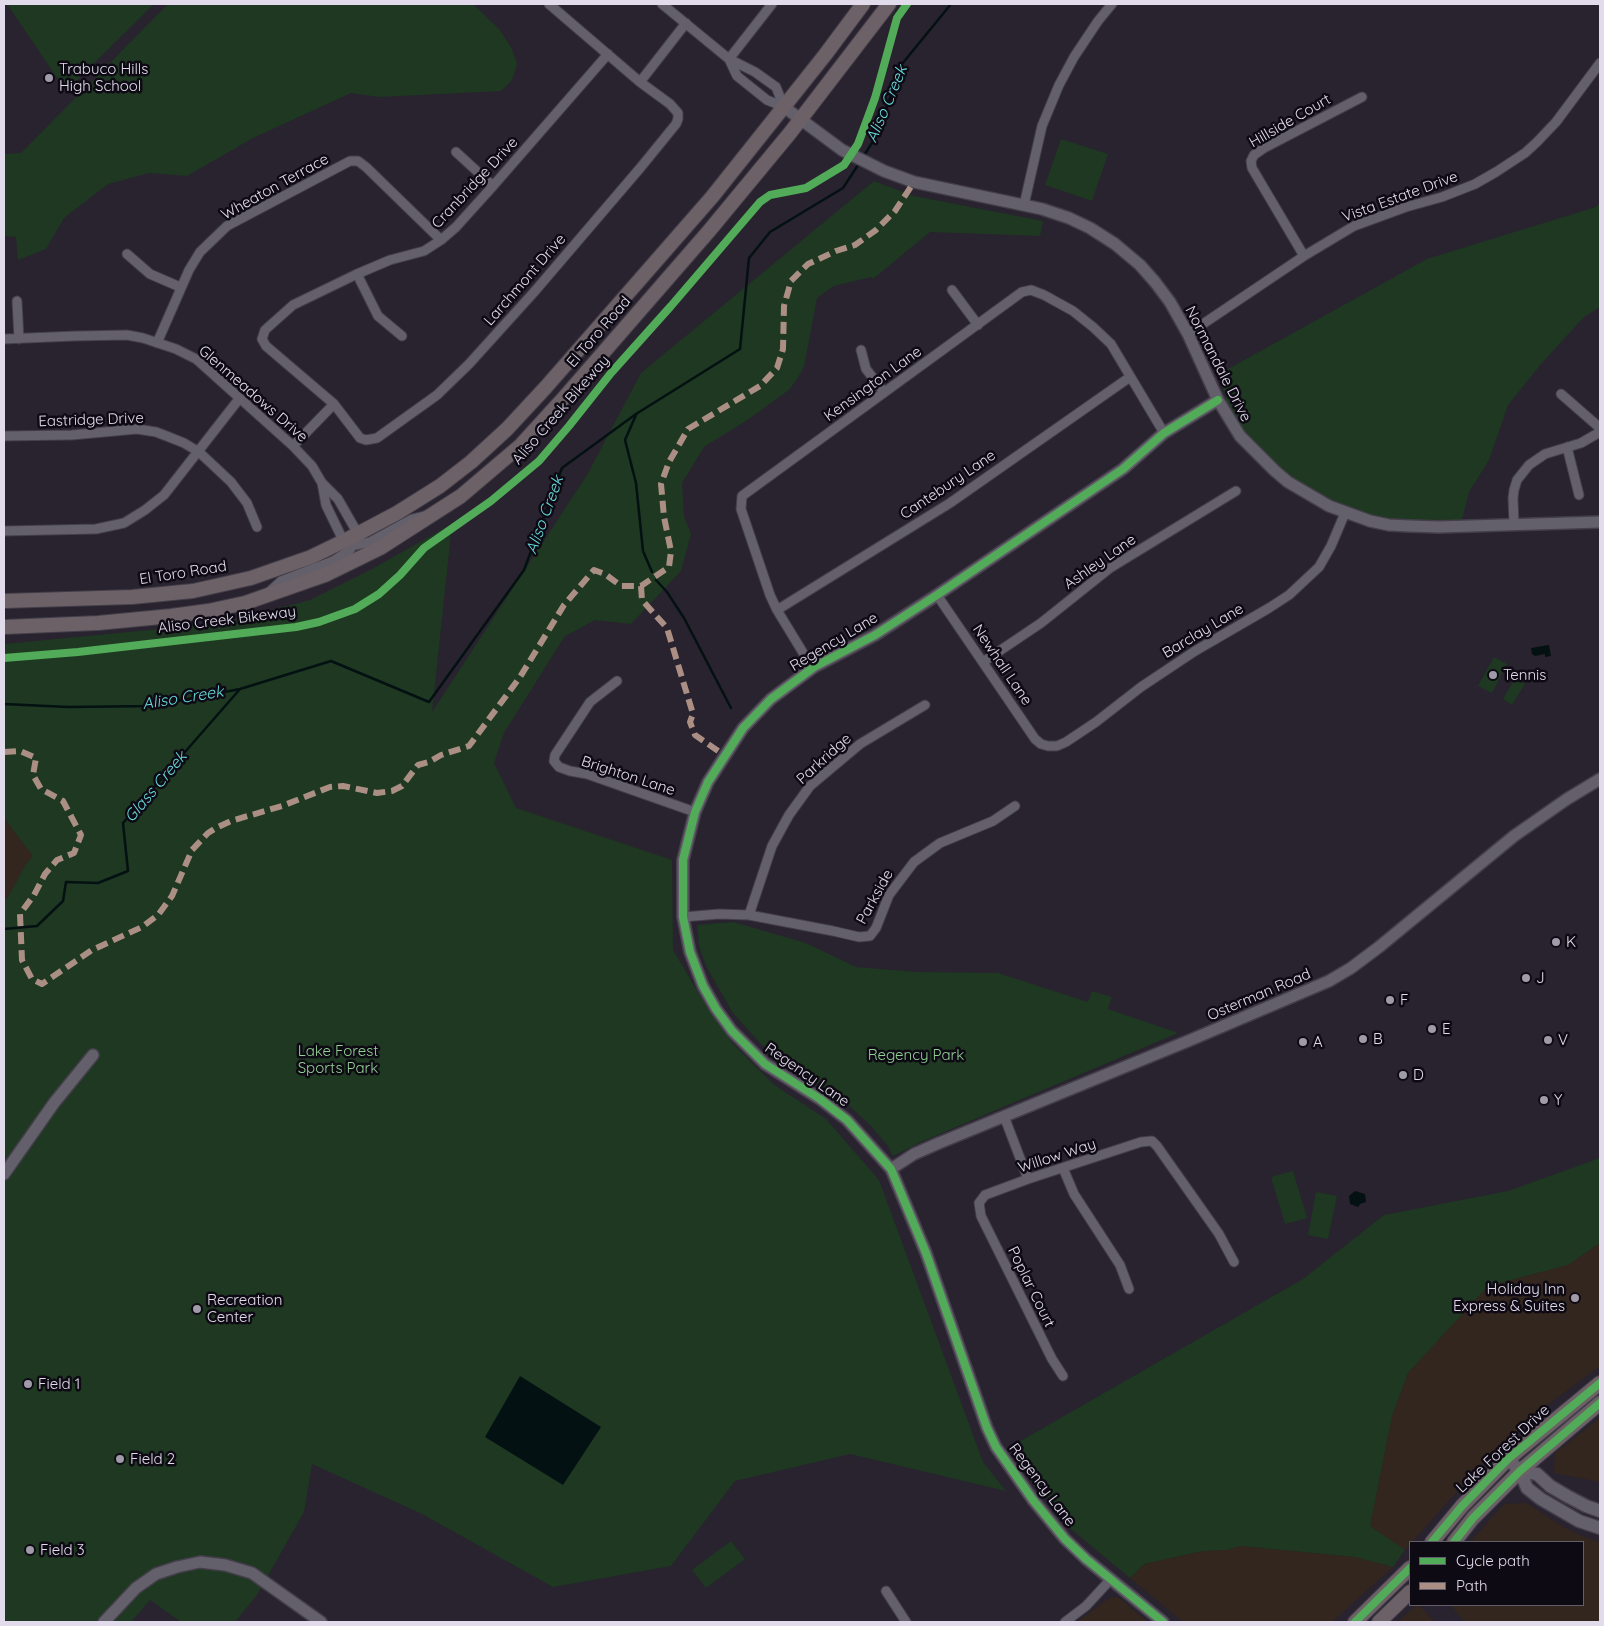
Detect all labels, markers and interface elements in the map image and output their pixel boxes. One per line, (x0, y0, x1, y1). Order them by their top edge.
place label: Trabuco Hills High School (59, 60, 148, 95)
water label: Aliso Creek (862, 63, 912, 145)
marker: Trabuco Hills High School (43, 72, 55, 84)
street label: Hillside Court (1246, 90, 1334, 152)
street label: Cranbridge Drive (428, 134, 522, 232)
street label: Wheaton Terrace (218, 150, 332, 224)
street label: Vista Estate Drive (1340, 168, 1460, 226)
street label: Larchmont Drive (480, 231, 570, 329)
street label: El Toro Road (563, 293, 635, 371)
street label: Normandale Drive (1181, 303, 1255, 425)
street label: Glenmeadows Drive (195, 342, 311, 446)
street label: Kensington Lane (821, 343, 925, 425)
street label: Aliso Creek Bikeway (509, 352, 613, 468)
street label: Eastridge Drive (38, 409, 144, 431)
street label: Cantebury Lane (897, 446, 999, 524)
water label: Aliso Creek (522, 473, 568, 557)
street label: Ashley Lane (1061, 531, 1139, 593)
street label: El Toro Road (138, 557, 228, 589)
street label: Barclay Lane (1159, 600, 1247, 662)
street label: Aliso Creek Bikeway (157, 603, 297, 637)
street label: Regency Lane (787, 609, 881, 675)
street label: Newhall Lane (968, 621, 1036, 709)
place label: Tennis (1503, 666, 1546, 684)
marker: Tennis (1487, 669, 1499, 681)
water label: Aliso Creek (141, 682, 225, 714)
street label: Parkridge (793, 730, 855, 788)
water label: Glass Creek (121, 748, 191, 826)
street label: Brighton Lane (579, 752, 677, 800)
street label: Parkside (853, 867, 897, 927)
place label: K (1566, 933, 1576, 951)
marker: K (1550, 936, 1562, 948)
street label: Osterman Road (1205, 965, 1313, 1025)
place label: J (1536, 969, 1545, 987)
marker: J (1520, 972, 1532, 984)
place label: F (1400, 991, 1408, 1009)
marker: F (1384, 994, 1396, 1006)
place label: E (1442, 1020, 1451, 1038)
marker: E (1426, 1023, 1438, 1035)
place label: B (1373, 1030, 1383, 1048)
place label: V (1558, 1031, 1568, 1049)
place label: A (1313, 1033, 1323, 1051)
marker: B (1357, 1033, 1369, 1045)
marker: V (1542, 1034, 1554, 1046)
marker: A (1297, 1036, 1309, 1048)
street label: Regency Lane (761, 1039, 853, 1111)
park label: Lake Forest Sports Park (298, 1042, 378, 1077)
park label: Regency Park (868, 1046, 964, 1064)
place label: D (1413, 1066, 1424, 1084)
marker: D (1397, 1069, 1409, 1081)
place label: Y (1554, 1091, 1562, 1109)
marker: Y (1538, 1094, 1550, 1106)
street label: Willow Way (1016, 1135, 1098, 1177)
street label: Poplar Court (1004, 1244, 1058, 1330)
place label: Holiday Inn Express & Suites (1453, 1280, 1565, 1315)
place label: Recreation Center (207, 1291, 282, 1326)
marker: Holiday Inn Express & Suites (1569, 1292, 1581, 1304)
marker: Recreation Center (191, 1303, 203, 1315)
place label: Field 1 (38, 1375, 80, 1393)
marker: Field 1 (22, 1378, 34, 1390)
street label: Lake Forest Drive (1453, 1401, 1553, 1497)
street label: Regency Lane (1005, 1440, 1079, 1530)
place label: Field 2 (130, 1450, 175, 1468)
marker: Field 2 (114, 1453, 126, 1465)
place label: Field 3 (40, 1541, 85, 1559)
legend (1409, 1541, 1584, 1606)
marker: Field 3 (24, 1544, 36, 1556)
text: Cycle path (1456, 1551, 1530, 1570)
text: Path (1456, 1576, 1488, 1595)

